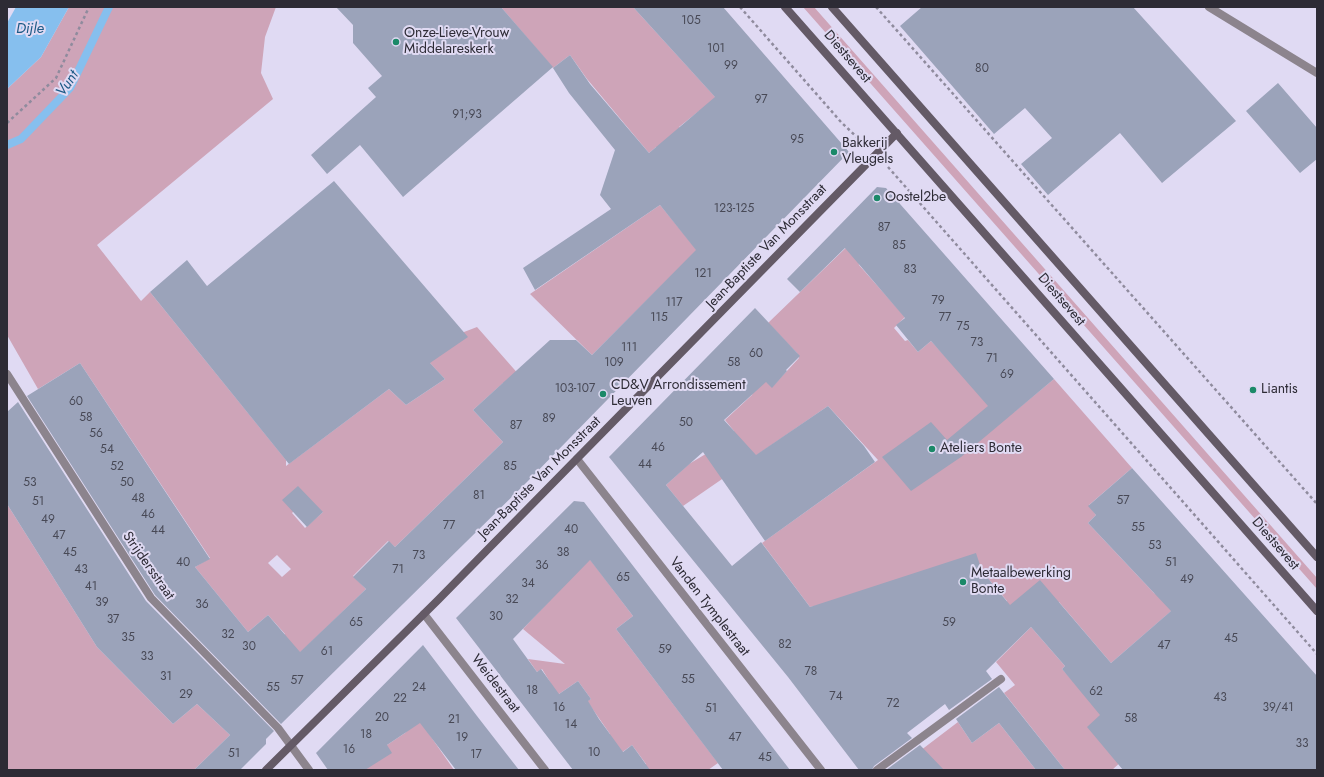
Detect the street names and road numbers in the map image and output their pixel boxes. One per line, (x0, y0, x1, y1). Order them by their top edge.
street label: Diestsevest (820, 27, 874, 87)
street label: Jean-Baptiste Van Monsstraat (703, 181, 831, 313)
street label: Diestsevest (1034, 270, 1088, 330)
street label: Jean-Baptiste Van Monsstraat (475, 413, 605, 543)
street label: Diestsevest (1248, 514, 1302, 574)
street label: Strijdersstraat (118, 529, 178, 603)
street label: Vanden Tymplestraat (665, 554, 753, 660)
street label: Weidestraat (467, 651, 523, 717)

